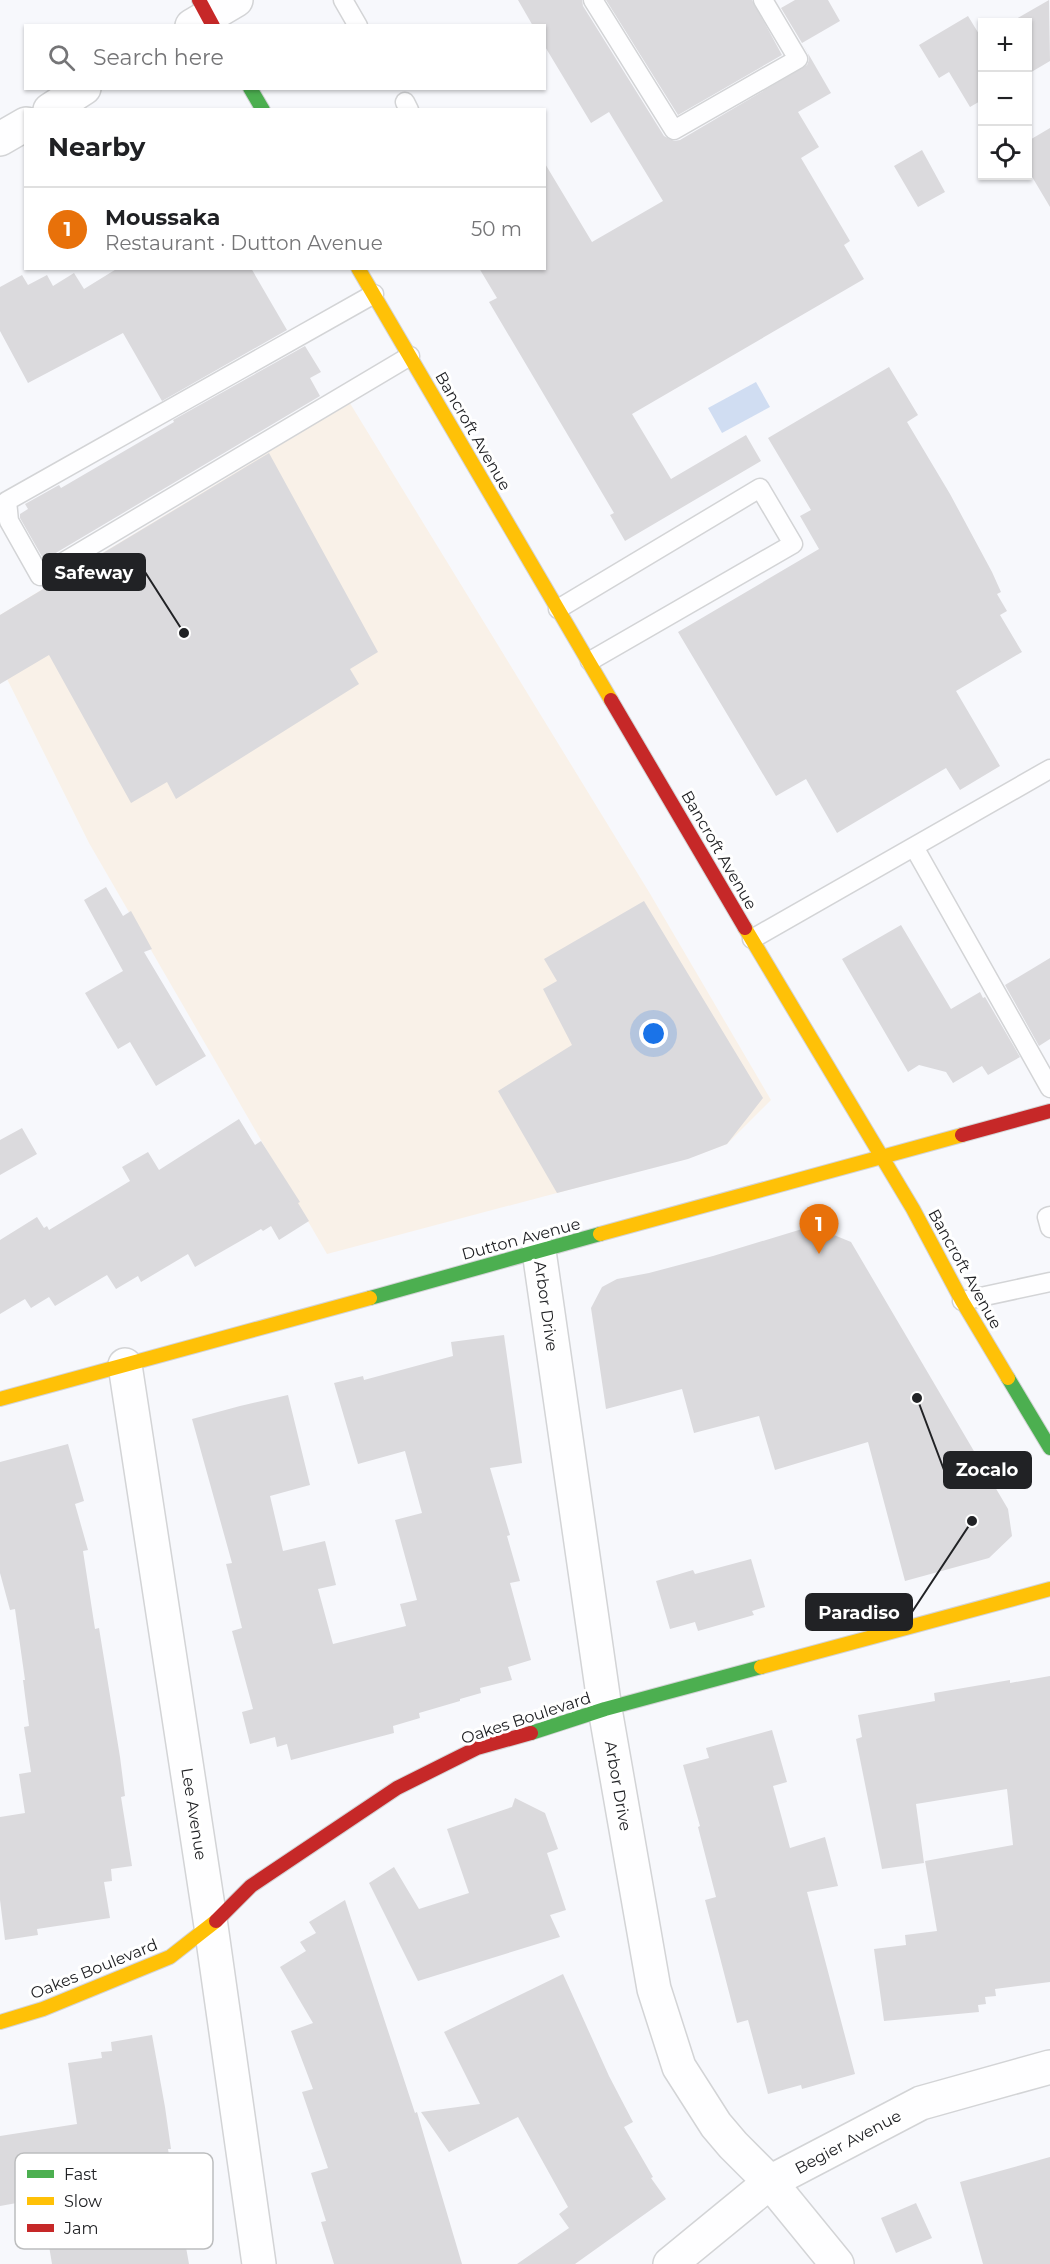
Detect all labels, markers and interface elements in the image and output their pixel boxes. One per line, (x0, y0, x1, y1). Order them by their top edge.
map controls (978, 18, 1032, 180)
button: + (978, 18, 1032, 72)
search box (24, 24, 546, 90)
icon: search (45, 41, 78, 74)
text: Search here (93, 44, 224, 71)
button: − (978, 72, 1032, 126)
button: locate (978, 126, 1032, 180)
text: Nearby (48, 131, 145, 163)
text: Moussaka (105, 204, 220, 231)
text: 1 (64, 217, 71, 241)
text: 50 m (471, 217, 522, 241)
text: Restaurant · Dutton Avenue (105, 231, 383, 255)
street label: Bancroft Avenue (431, 368, 515, 494)
callout: Safeway (43, 554, 145, 590)
text: Safeway (55, 562, 134, 584)
street label: Bancroft Avenue (677, 787, 761, 913)
your location (639, 1019, 668, 1048)
pin: 1 (800, 1204, 838, 1254)
street label: Bancroft Avenue (924, 1206, 1006, 1332)
street label: Dutton Avenue (460, 1214, 582, 1264)
street label: Arbor Drive (530, 1260, 562, 1352)
callout: Zocalo (944, 1452, 1031, 1488)
text: Zocalo (956, 1459, 1019, 1481)
callout: Paradiso (806, 1594, 912, 1630)
text: Paradiso (818, 1602, 900, 1624)
street label: Oakes Boulevard (459, 1688, 593, 1748)
street label: Arbor Drive (601, 1739, 635, 1833)
street label: Lee Avenue (177, 1766, 211, 1862)
street label: Oakes Boulevard (28, 1935, 160, 2003)
street label: Begier Avenue (792, 2106, 904, 2178)
legend (15, 2153, 213, 2249)
text: Fast (64, 2165, 98, 2184)
text: Slow (64, 2192, 102, 2211)
text: Jam (63, 2219, 98, 2238)

